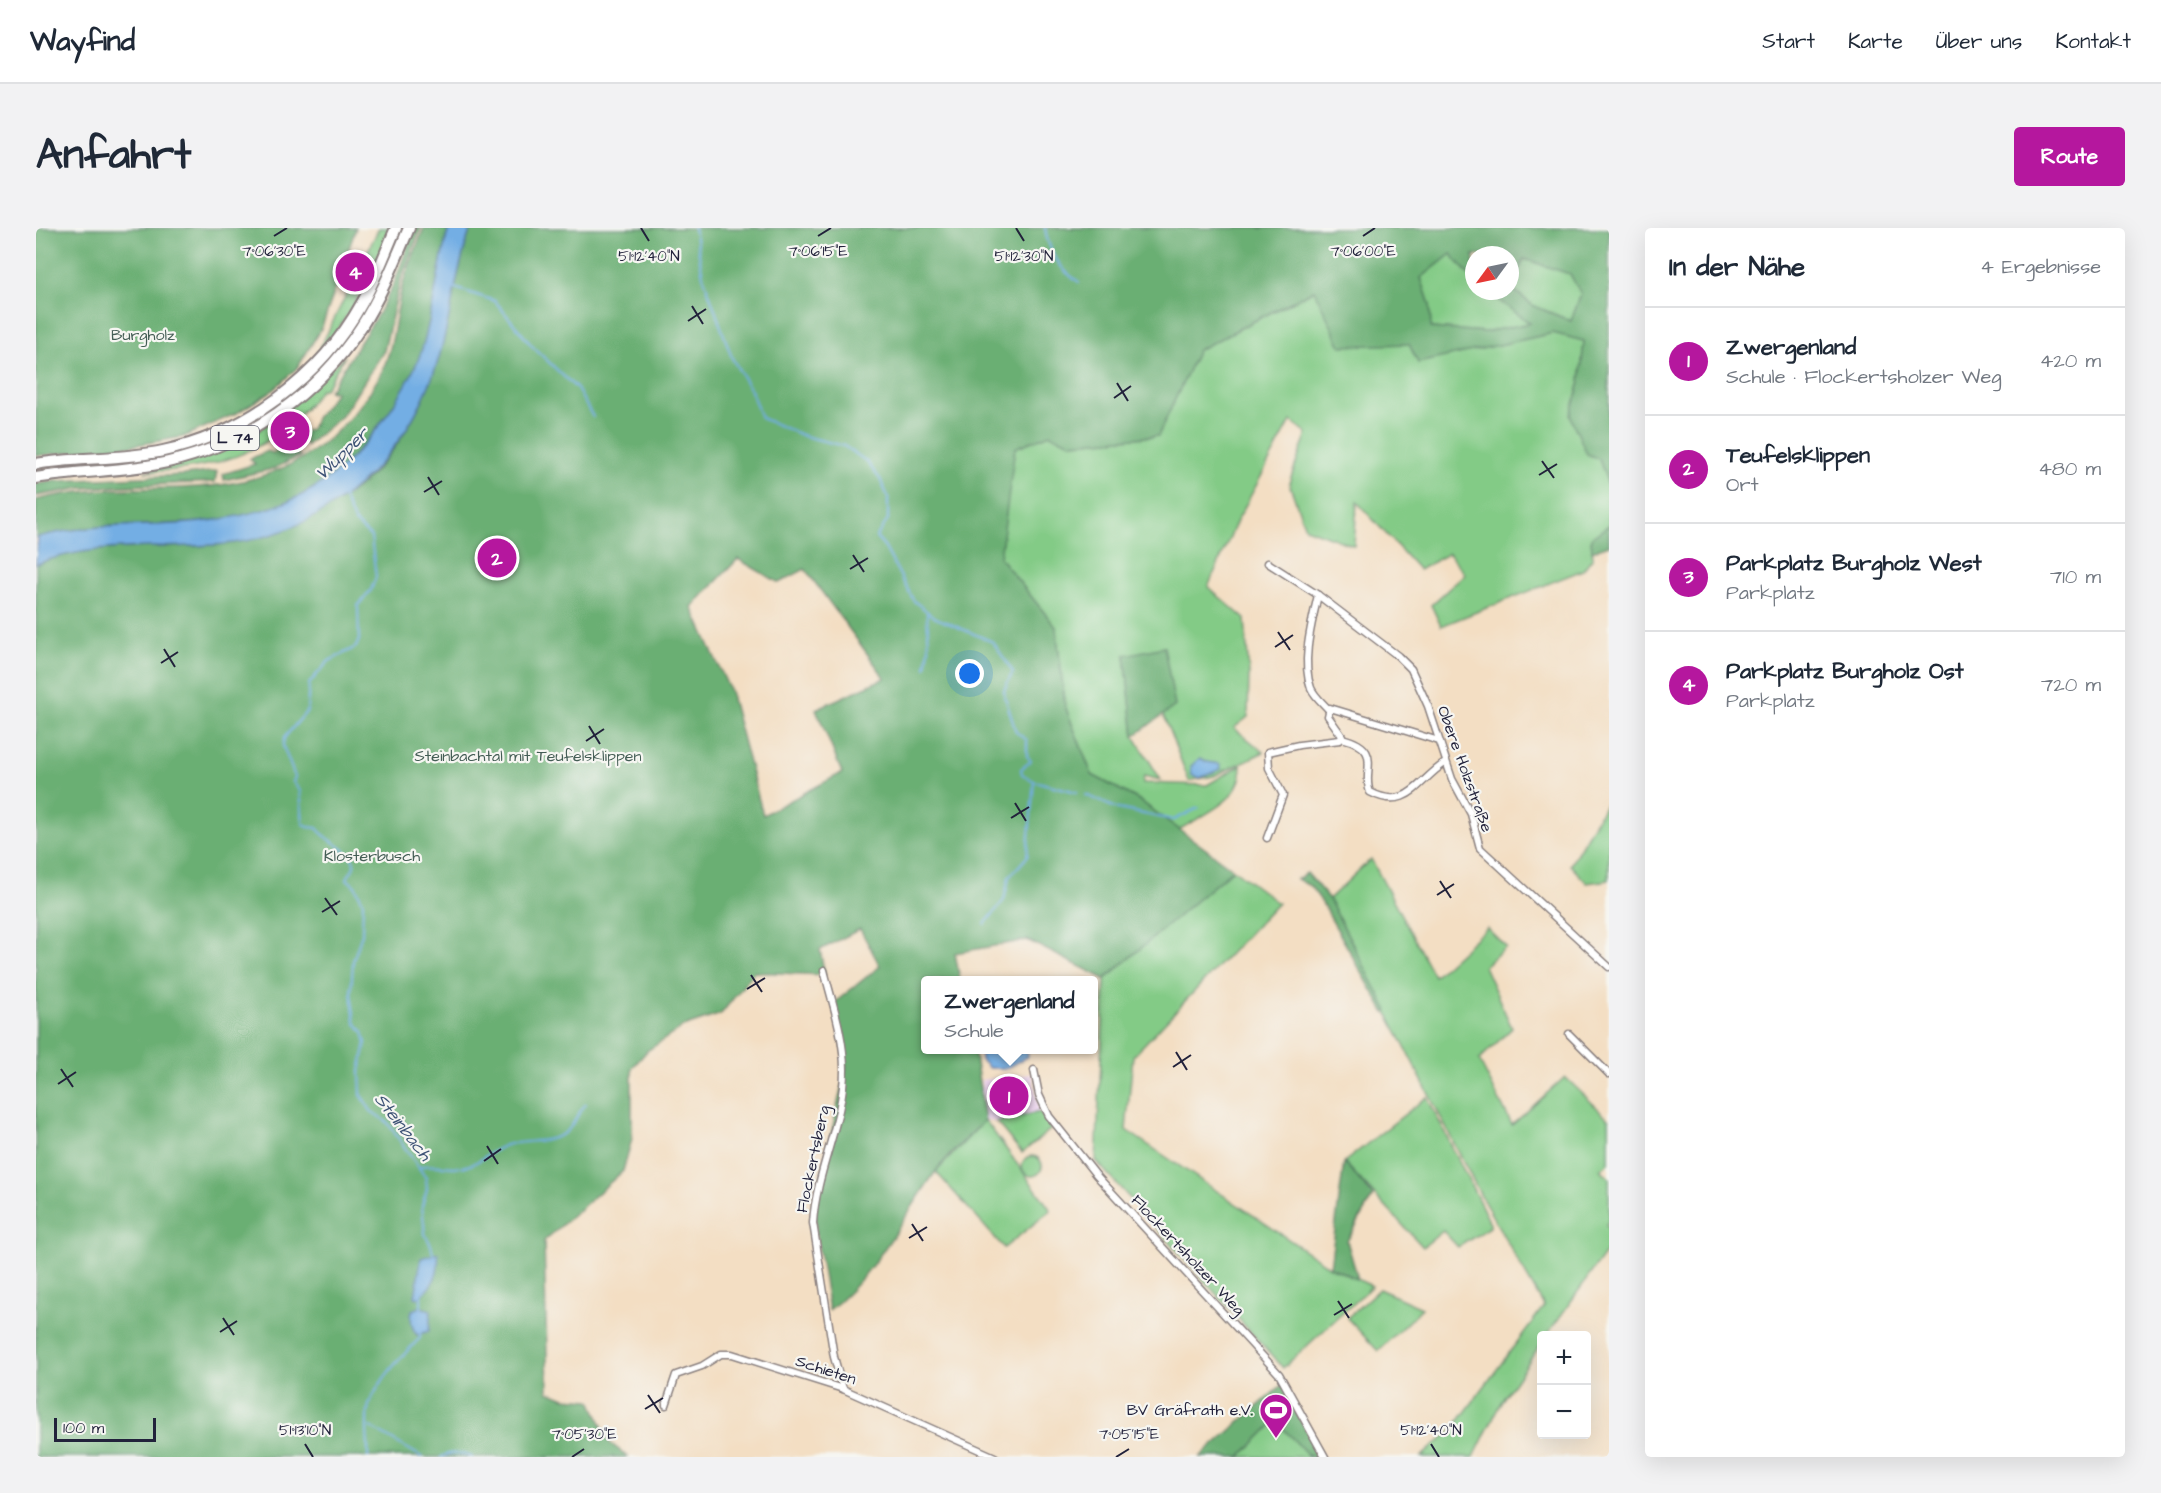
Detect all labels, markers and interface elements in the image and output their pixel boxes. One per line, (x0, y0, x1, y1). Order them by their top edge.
text: Wayfind (30, 22, 135, 61)
text: Start (1762, 27, 1815, 56)
text: Karte (1848, 27, 1903, 56)
text: Über uns (1936, 27, 2022, 56)
text: Kontakt (2055, 27, 2131, 56)
text: Anfahrt (36, 127, 191, 185)
button: Route (2014, 127, 2125, 186)
text: 7°06'30"E (242, 241, 306, 262)
text: 7°06'15"E (789, 241, 848, 262)
text: 7°06'00"E (1330, 241, 1396, 262)
text: 51°12'40"N (618, 246, 680, 267)
text: 51°12'30"N (995, 246, 1053, 267)
north arrow (1465, 246, 1519, 300)
text: In der Nähe (1669, 249, 1805, 285)
pin: 4 (336, 250, 374, 294)
text: 4 Ergebnisse (1980, 253, 2101, 281)
park label: Burgholz (111, 324, 175, 347)
text: Zwergenland (1726, 332, 1856, 363)
text: 1 (1687, 347, 1690, 375)
text: 420 m (2040, 347, 2101, 375)
text: Schule · Flockertsholzer Weg (1726, 363, 2002, 391)
pin: 3 (270, 408, 310, 454)
water label: Wupper (310, 421, 376, 486)
road number: L 74 (211, 426, 259, 450)
text: Teufelsklippen (1726, 440, 1870, 471)
text: 2 (1683, 455, 1694, 483)
text: 480 m (2038, 455, 2101, 483)
text: Ort (1726, 471, 1759, 499)
pin: 2 (478, 536, 516, 580)
text: Parkplatz Burgholz West (1726, 548, 1982, 579)
text: 3 (1683, 563, 1694, 591)
text: 710 m (2050, 563, 2101, 591)
text: Parkplatz (1726, 579, 1815, 607)
text: Parkplatz Burgholz Ost (1726, 656, 1964, 687)
your location (955, 659, 984, 688)
text: 4 (1682, 671, 1695, 699)
text: 720 m (2041, 671, 2101, 699)
text: Parkplatz (1726, 687, 1815, 715)
street label: Obere Holzstraße (1432, 703, 1498, 836)
park label: Steinbachtal mit Teufelsklippen (415, 745, 641, 767)
park label: Klosterbusch (324, 845, 420, 867)
popup (921, 976, 1098, 1054)
text: Zwergenland (944, 986, 1075, 1017)
text: Schule (944, 1017, 1004, 1045)
pin: 1 (990, 1074, 1028, 1118)
water label: Steinbach (369, 1088, 438, 1167)
street label: Flockertsberg (791, 1103, 836, 1215)
street label: Flockertsholzer Weg (1125, 1190, 1250, 1321)
map controls (1537, 1331, 1591, 1439)
button: + (1537, 1331, 1591, 1385)
street label: Schieten (793, 1350, 859, 1390)
button: − (1537, 1385, 1591, 1439)
sports icon: BV Gräfrath e.V. (1258, 1392, 1294, 1439)
place label: BV Gräfrath e.V. (1127, 1399, 1253, 1421)
scale bar (54, 1415, 156, 1442)
text: 100 m (63, 1417, 104, 1439)
text: 51°13'10"N (279, 1420, 331, 1441)
text: 51°12'40"N (1400, 1420, 1462, 1441)
text: 7°05'30"E (552, 1424, 616, 1445)
text: 7°05'15"E (1099, 1424, 1159, 1445)

